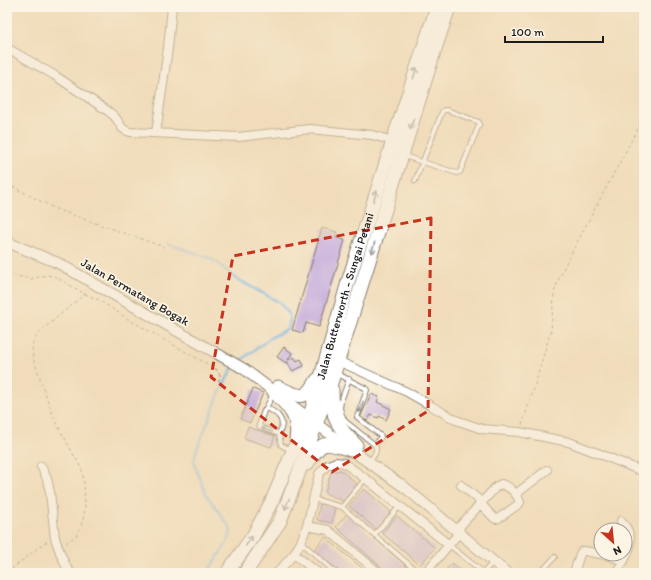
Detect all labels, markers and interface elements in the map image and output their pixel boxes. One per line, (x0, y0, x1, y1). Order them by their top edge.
scale bar (505, 18, 603, 44)
text: 100 m (511, 25, 544, 39)
one-way arrow (412, 67, 420, 79)
one-way arrow (408, 117, 415, 130)
one-way arrow (372, 190, 379, 203)
street label: Jalan Butterworth - Sungai Petani (314, 211, 377, 381)
one-way arrow (369, 242, 376, 255)
street label: Jalan Permatang Bogak (78, 255, 192, 329)
one-way arrow (356, 400, 364, 412)
one-way arrow (261, 425, 273, 433)
one-way arrow (282, 497, 290, 509)
north arrow (593, 522, 633, 562)
one-way arrow (245, 536, 253, 547)
text: N (611, 543, 624, 558)

